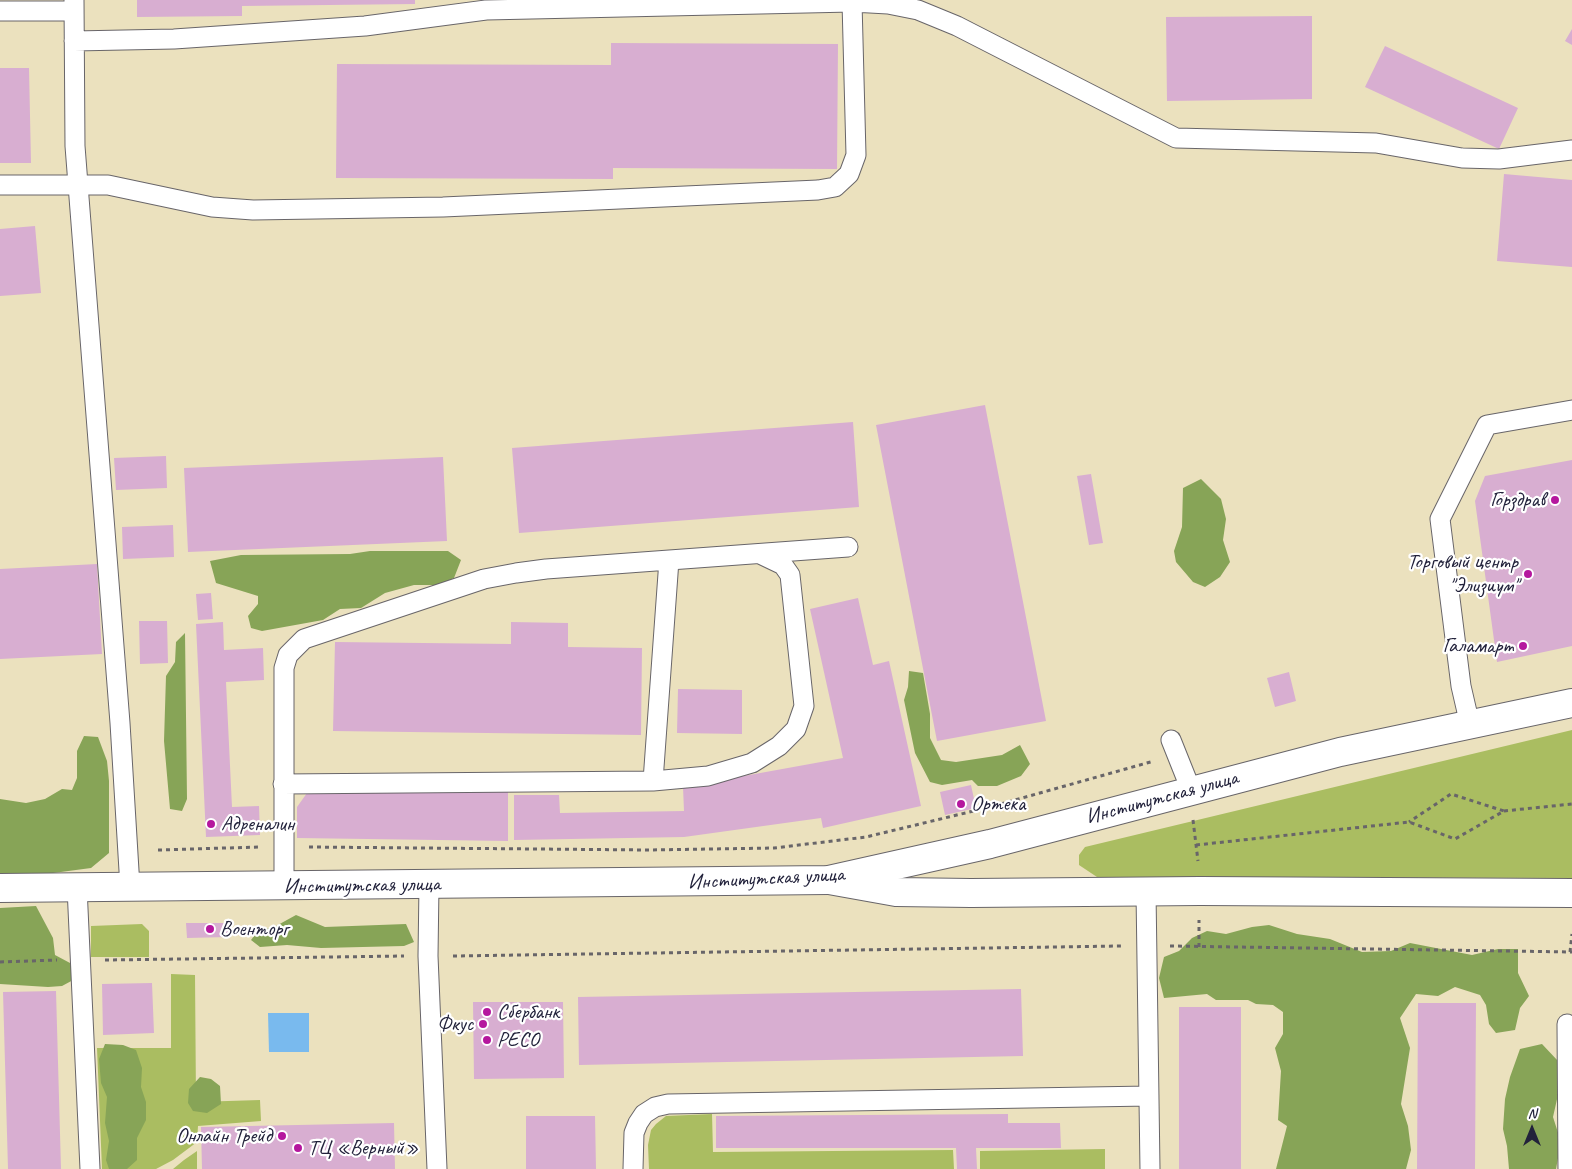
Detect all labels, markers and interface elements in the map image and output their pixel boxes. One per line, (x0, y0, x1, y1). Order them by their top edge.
place label: Горздрав (1490, 487, 1545, 513)
marker: Горздрав (1549, 494, 1561, 506)
place label: Торговый центр "Элизиум" (1407, 549, 1518, 599)
marker: Торговый центр "Элизиум" (1522, 568, 1534, 580)
place label: Галамарт (1443, 633, 1513, 659)
marker: Галамарт (1517, 640, 1529, 652)
street label: Институтская улица (1083, 766, 1241, 830)
place label: Ортека (971, 791, 1025, 817)
marker: Ортека (955, 798, 967, 810)
place label: Адреналин (221, 811, 294, 837)
marker: Адреналин (205, 818, 217, 830)
street label: Институтская улица (687, 862, 845, 896)
street label: Институтская улица (283, 872, 441, 900)
place label: Военторг (220, 916, 288, 942)
marker: Военторг (204, 923, 216, 935)
place label: Сбербанк (497, 999, 559, 1025)
marker: Сбербанк (481, 1006, 493, 1018)
place label: Фкус (437, 1011, 473, 1037)
marker: Фкус (477, 1018, 489, 1030)
place label: РЕСО (497, 1027, 539, 1053)
marker: РЕСО (481, 1034, 493, 1046)
north arrow (1507, 1104, 1557, 1154)
text: N (1528, 1105, 1536, 1122)
place label: Онлайн Трейд (176, 1123, 272, 1149)
marker: Онлайн Трейд (276, 1130, 288, 1142)
place label: ТЦ «Верный» (308, 1135, 419, 1161)
marker: ТЦ «Верный» (292, 1142, 304, 1154)

